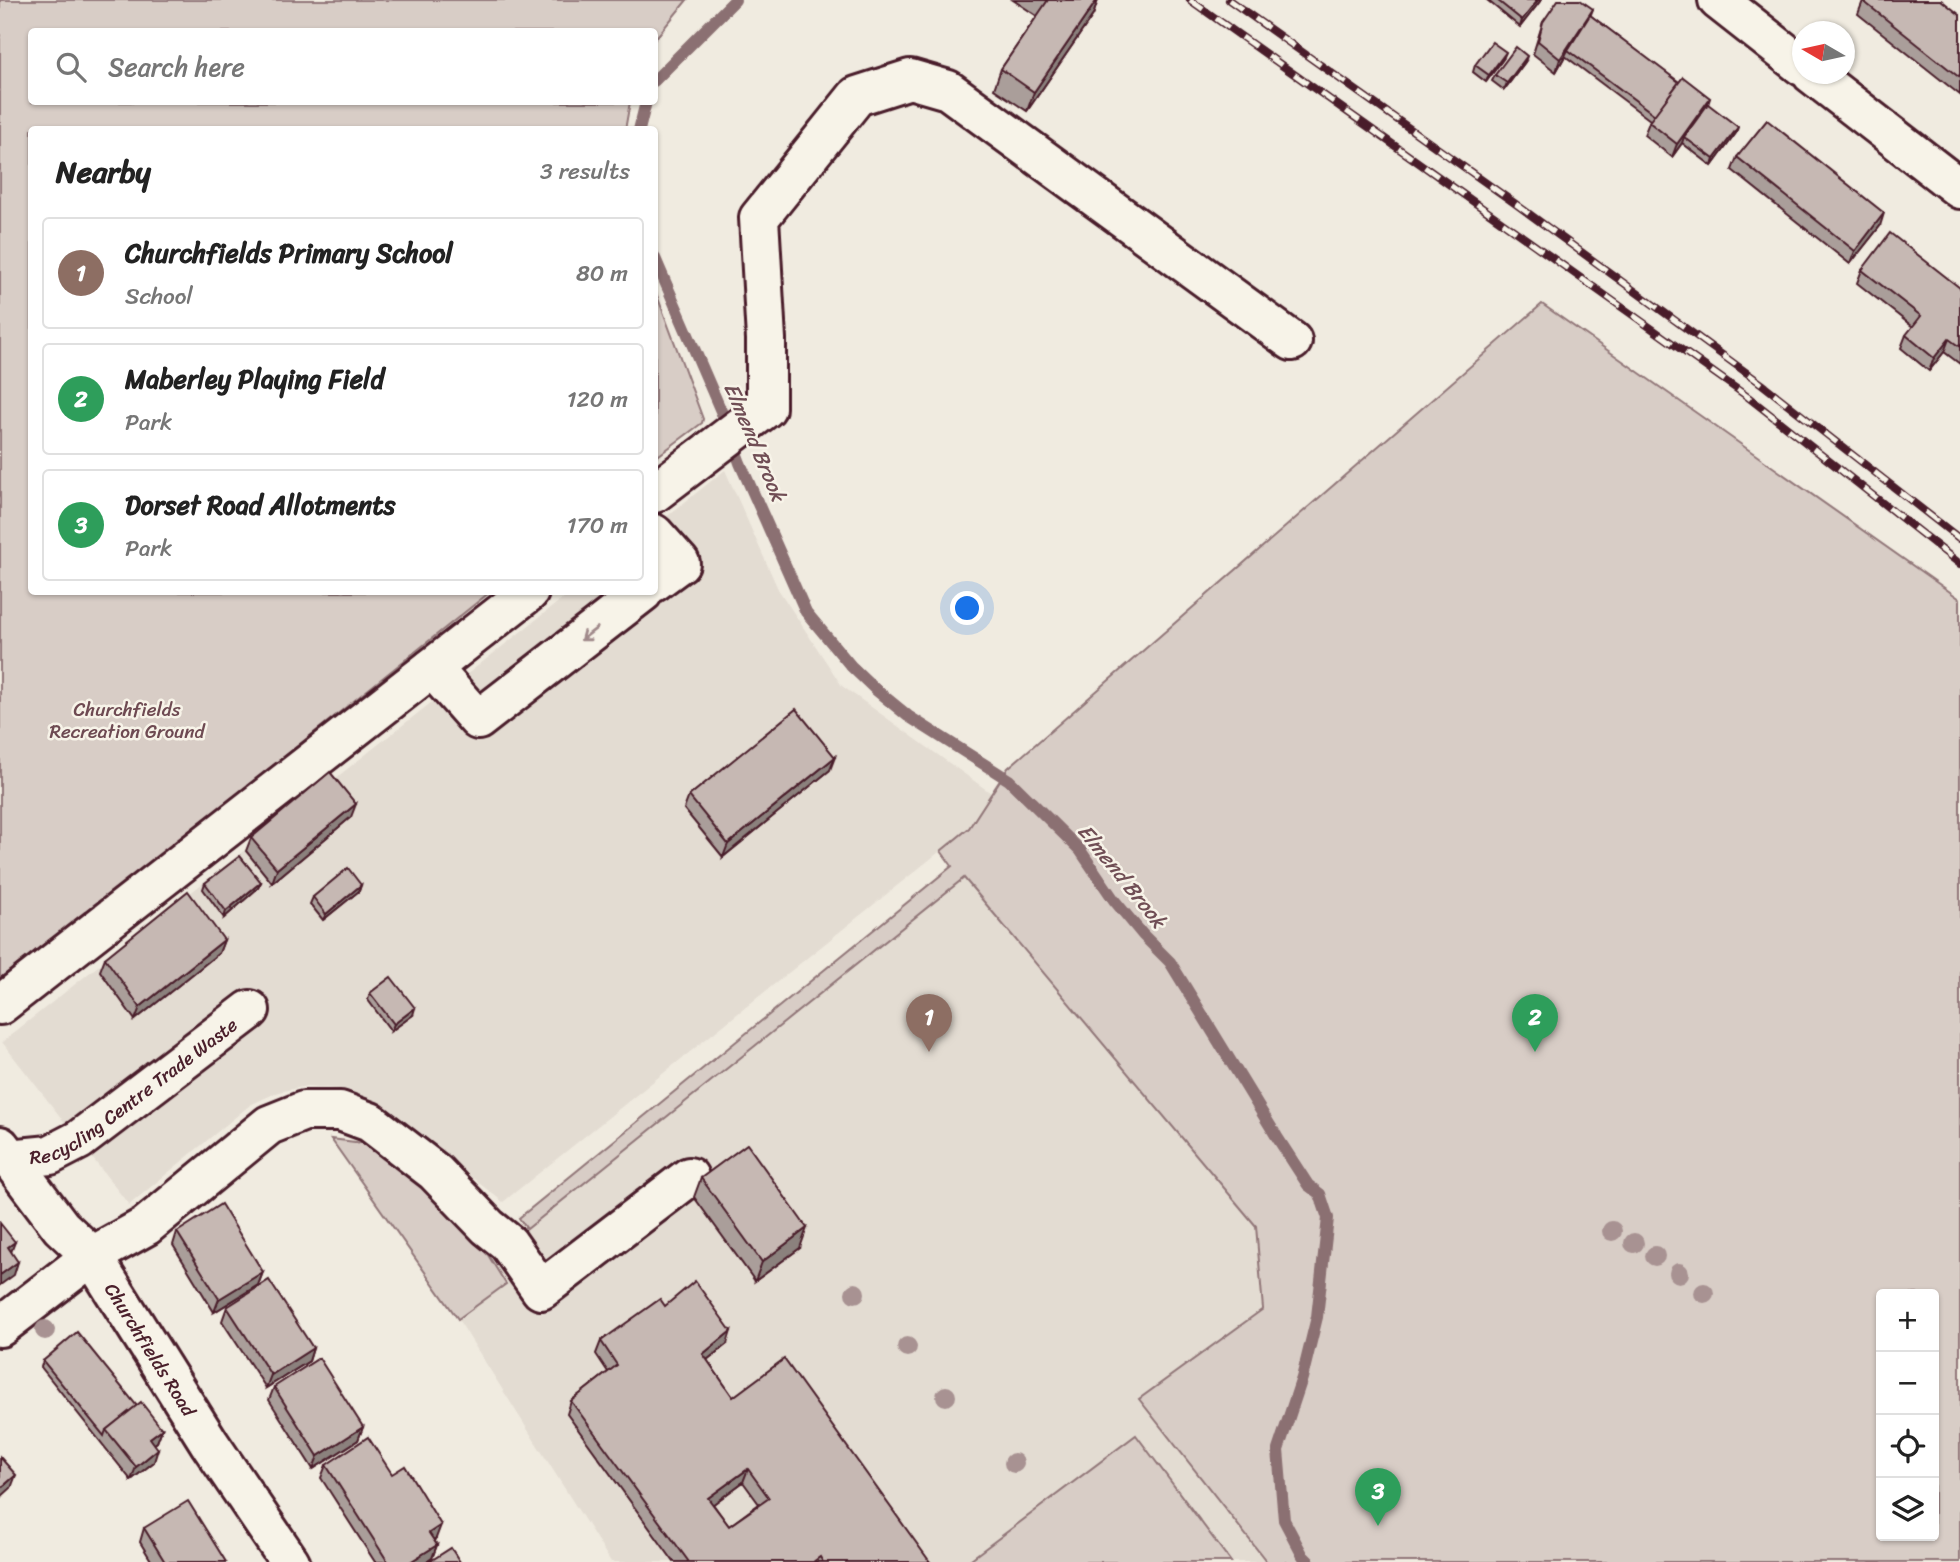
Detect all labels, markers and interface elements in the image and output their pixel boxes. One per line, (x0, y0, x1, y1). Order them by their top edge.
north arrow (1792, 21, 1855, 84)
search box (28, 28, 658, 105)
text: Search here (108, 44, 245, 90)
icon: search (52, 48, 90, 86)
text: Nearby (56, 145, 151, 199)
text: 3 results (540, 151, 630, 192)
text: Churchfields Primary School (125, 230, 453, 276)
text: 1 (76, 253, 86, 294)
text: 80 m (576, 253, 628, 294)
text: School (125, 276, 193, 317)
text: Maberley Playing Field (125, 356, 384, 402)
water label: Elmend Brook (713, 376, 798, 509)
text: 2 (74, 379, 88, 420)
text: 120 m (567, 379, 628, 420)
text: Park (125, 402, 172, 443)
text: Dorset Road Allotments (125, 482, 396, 528)
text: 3 (75, 505, 87, 546)
text: 170 m (567, 505, 628, 546)
text: Park (125, 528, 172, 569)
your location (950, 591, 984, 625)
one-way arrow (580, 626, 598, 641)
park label: Churchfields Recreation Ground (49, 693, 207, 748)
water label: Elmend Brook (1067, 815, 1178, 939)
pin: 1 (906, 994, 952, 1052)
pin: 2 (1512, 994, 1558, 1052)
street label: Recycling Centre Trade Waste (28, 1008, 245, 1173)
street label: Churchfields Road (96, 1276, 206, 1424)
map controls (1876, 1289, 1939, 1541)
button: + (1876, 1289, 1939, 1352)
button: − (1876, 1352, 1939, 1415)
button: locate (1876, 1415, 1939, 1478)
pin: 3 (1355, 1468, 1401, 1526)
button: layers (1876, 1478, 1939, 1541)

